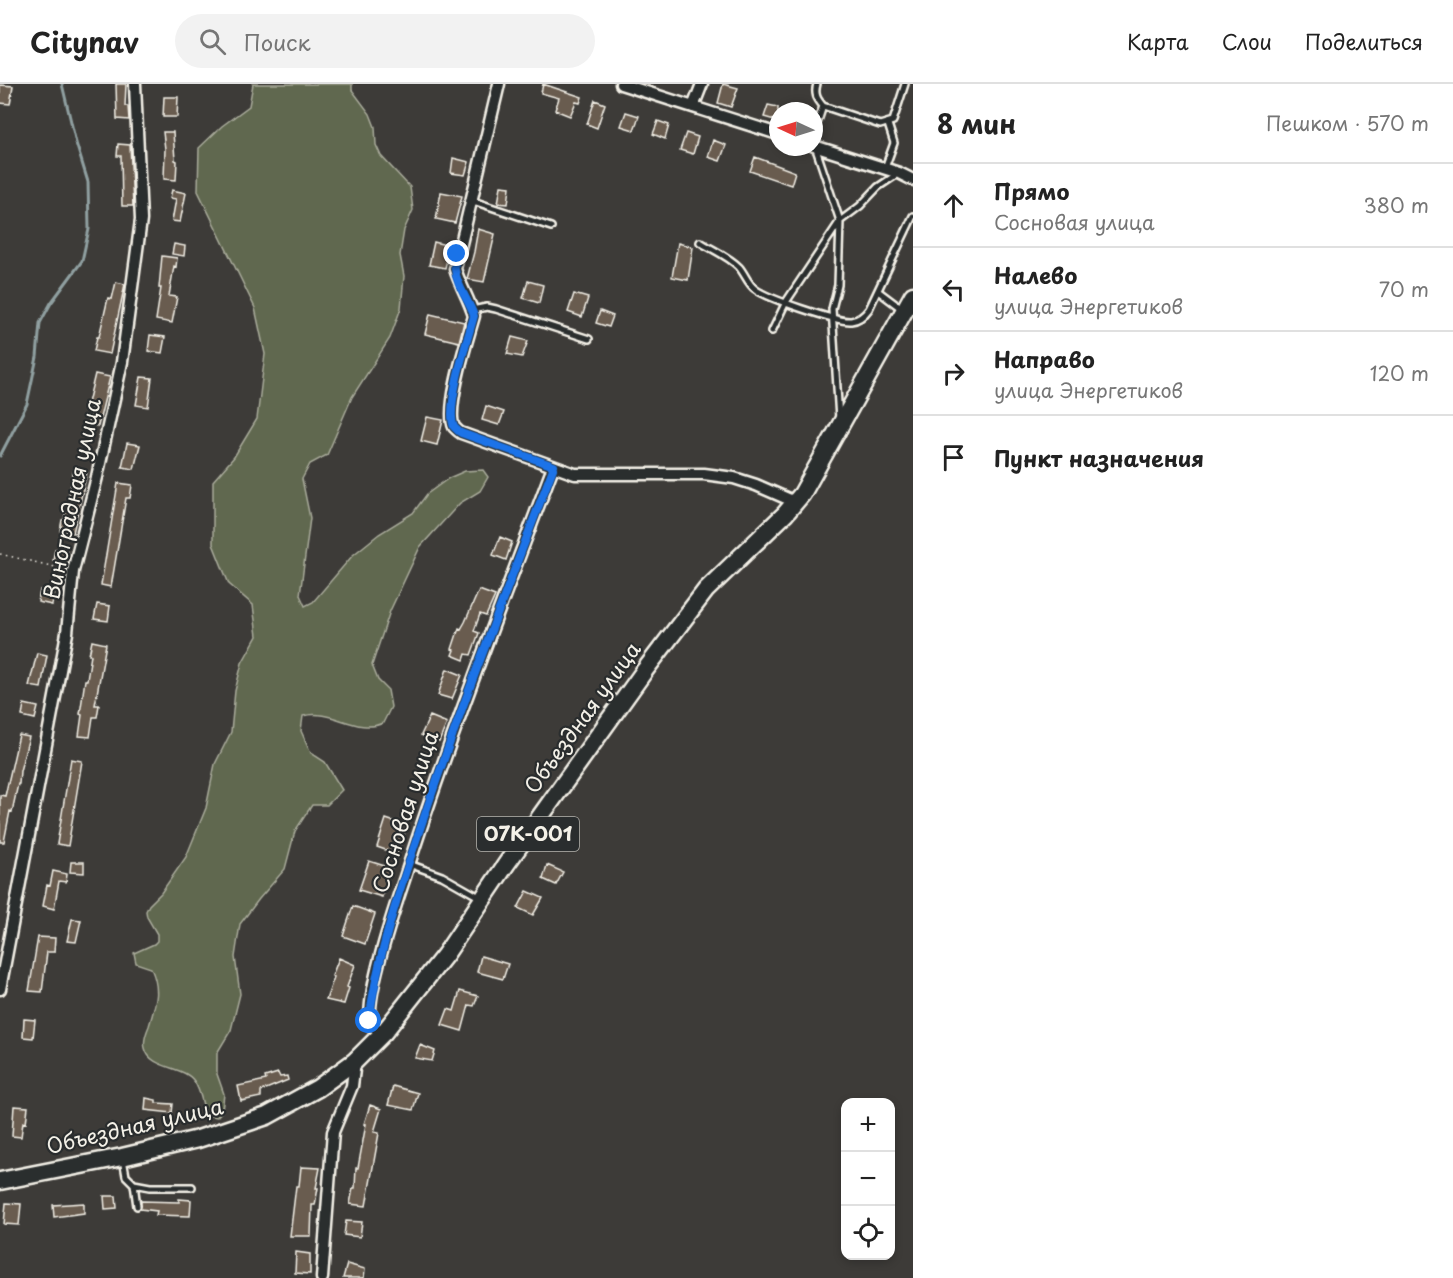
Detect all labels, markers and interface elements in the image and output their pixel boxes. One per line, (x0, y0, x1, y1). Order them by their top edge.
search box (175, 14, 595, 68)
text: Citynav (30, 20, 139, 63)
icon: search (196, 25, 229, 58)
text: Поиск (244, 25, 311, 58)
text: Карта (1127, 25, 1189, 57)
text: Слои (1222, 25, 1272, 57)
text: Поделиться (1305, 25, 1423, 57)
north arrow (769, 102, 823, 156)
text: 8 мин (937, 104, 1016, 143)
text: Пешком · 570 m (1266, 108, 1429, 138)
text: Прямо (994, 174, 1069, 207)
icon: ahead (937, 189, 970, 222)
text: 380 m (1363, 190, 1429, 220)
text: Сосновая улица (994, 207, 1155, 237)
route end (443, 240, 469, 266)
text: Налево (994, 258, 1077, 291)
icon: left (937, 273, 970, 306)
text: 70 m (1379, 274, 1429, 304)
text: улица Энергетиков (994, 291, 1183, 321)
text: Направо (994, 342, 1095, 375)
icon: right (937, 357, 970, 390)
text: 120 m (1370, 358, 1429, 388)
text: улица Энергетиков (994, 375, 1183, 405)
street label: Виноградная улица (34, 394, 108, 602)
icon: arrive (937, 441, 970, 474)
text: Пункт назначения (994, 441, 1204, 474)
street label: Объездная улица (515, 634, 648, 799)
street label: Сосновая улица (363, 725, 446, 897)
road number: 07К-001 (477, 817, 579, 851)
route start (355, 1007, 381, 1033)
street label: Объездная улица (43, 1089, 227, 1161)
map controls (841, 1098, 895, 1260)
button: + (841, 1098, 895, 1152)
button: − (841, 1152, 895, 1206)
button: locate (841, 1206, 895, 1260)

